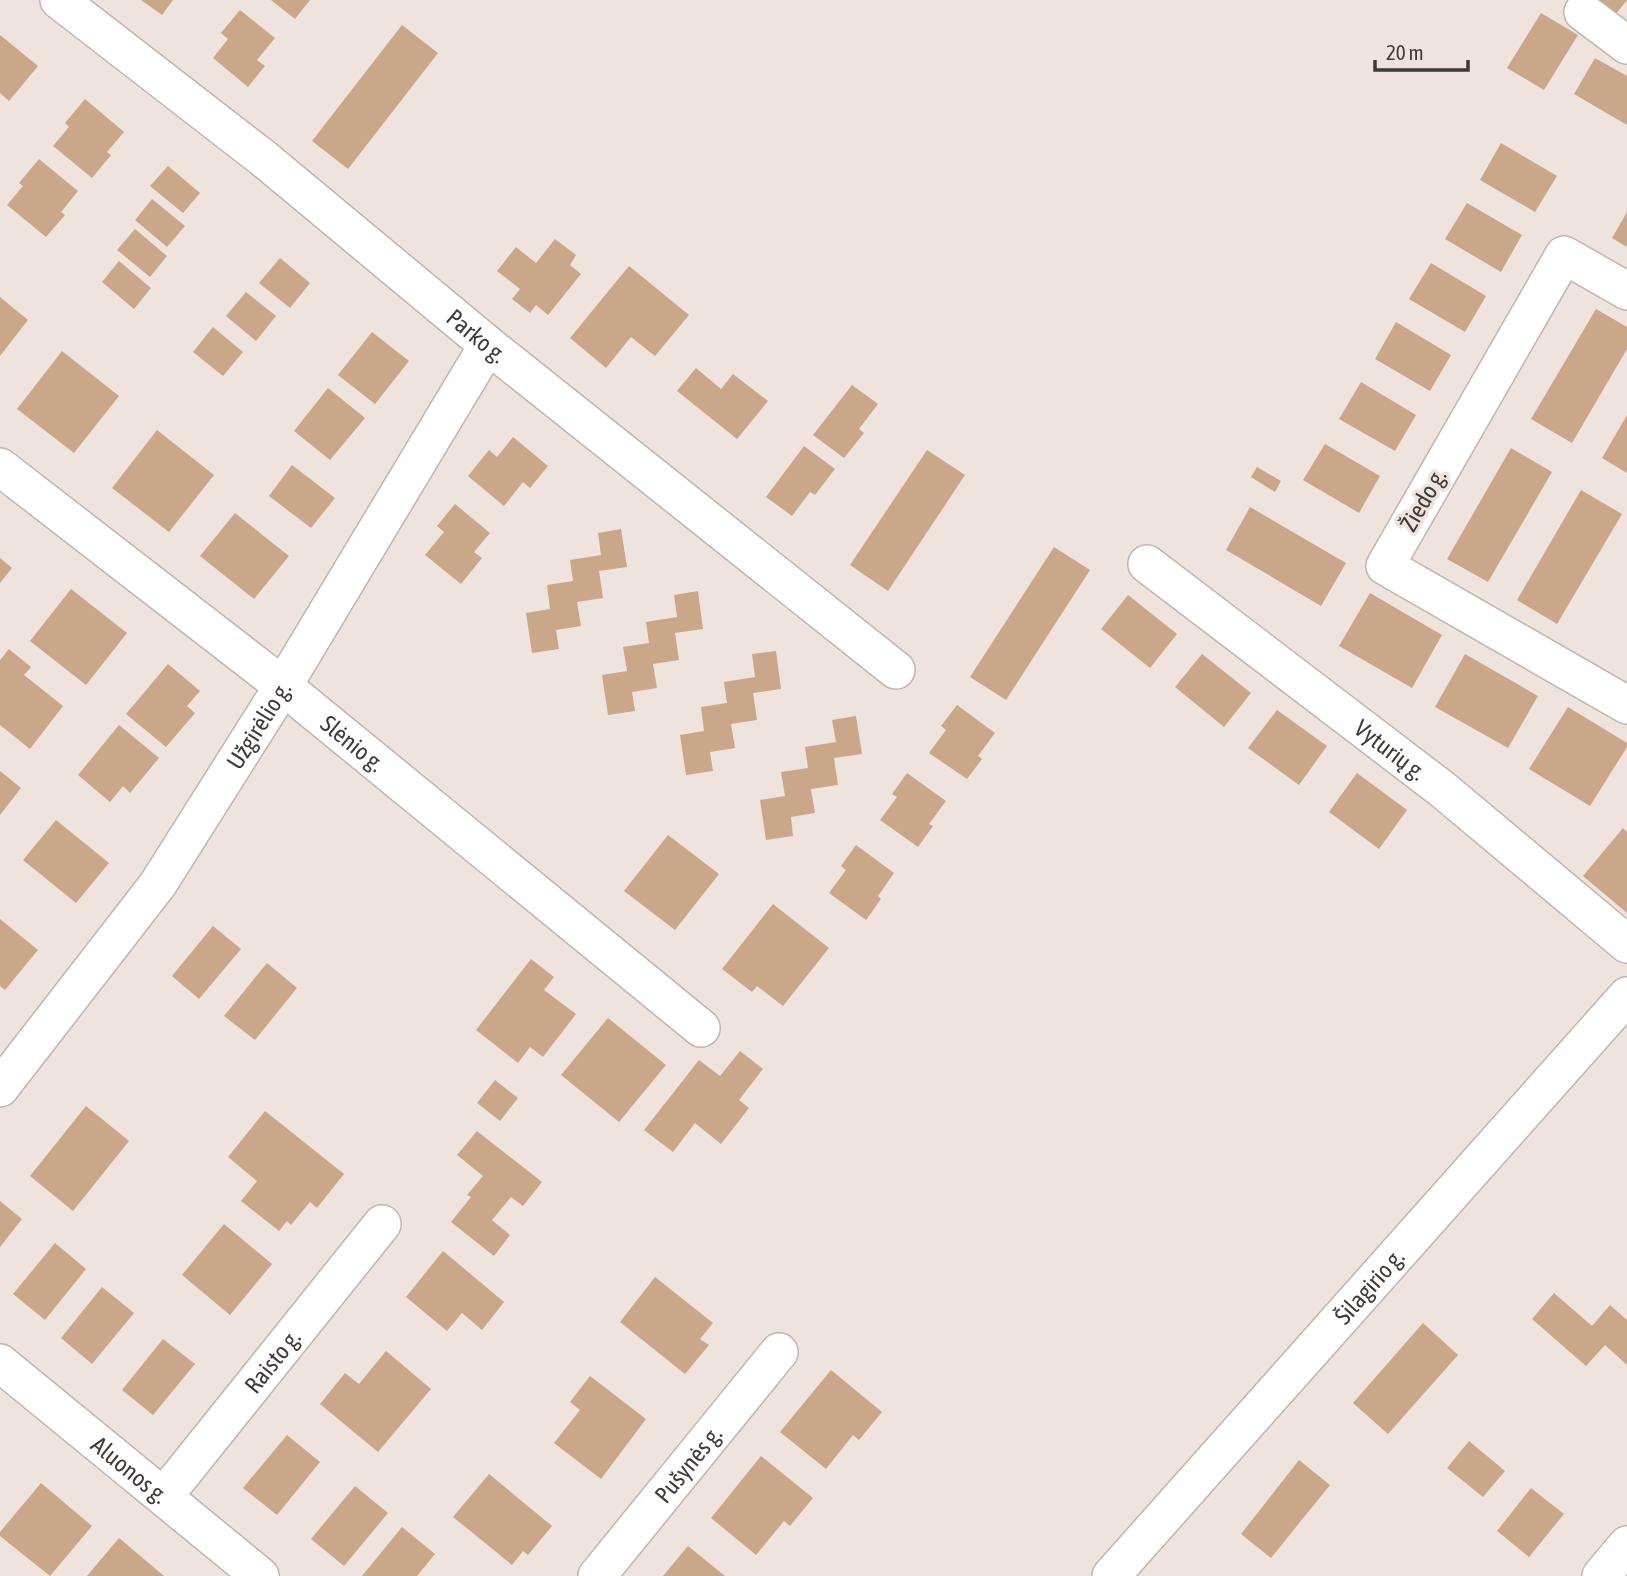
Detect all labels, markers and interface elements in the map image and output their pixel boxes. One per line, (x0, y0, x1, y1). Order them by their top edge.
scale bar (1375, 28, 1468, 72)
text: 20 m (1386, 40, 1424, 64)
street label: Parko g. (442, 303, 512, 368)
street label: Žiedo g. (1394, 464, 1452, 536)
street label: Užgirėlio g. (221, 677, 296, 774)
street label: Slėnio g. (316, 709, 390, 777)
street label: Vyturių g. (1349, 714, 1431, 785)
street label: Šilagirio g. (1329, 1243, 1409, 1329)
street label: Raisto g. (239, 1324, 306, 1398)
street label: Pušynės g. (649, 1421, 727, 1508)
street label: Aluonos g. (86, 1430, 173, 1509)

